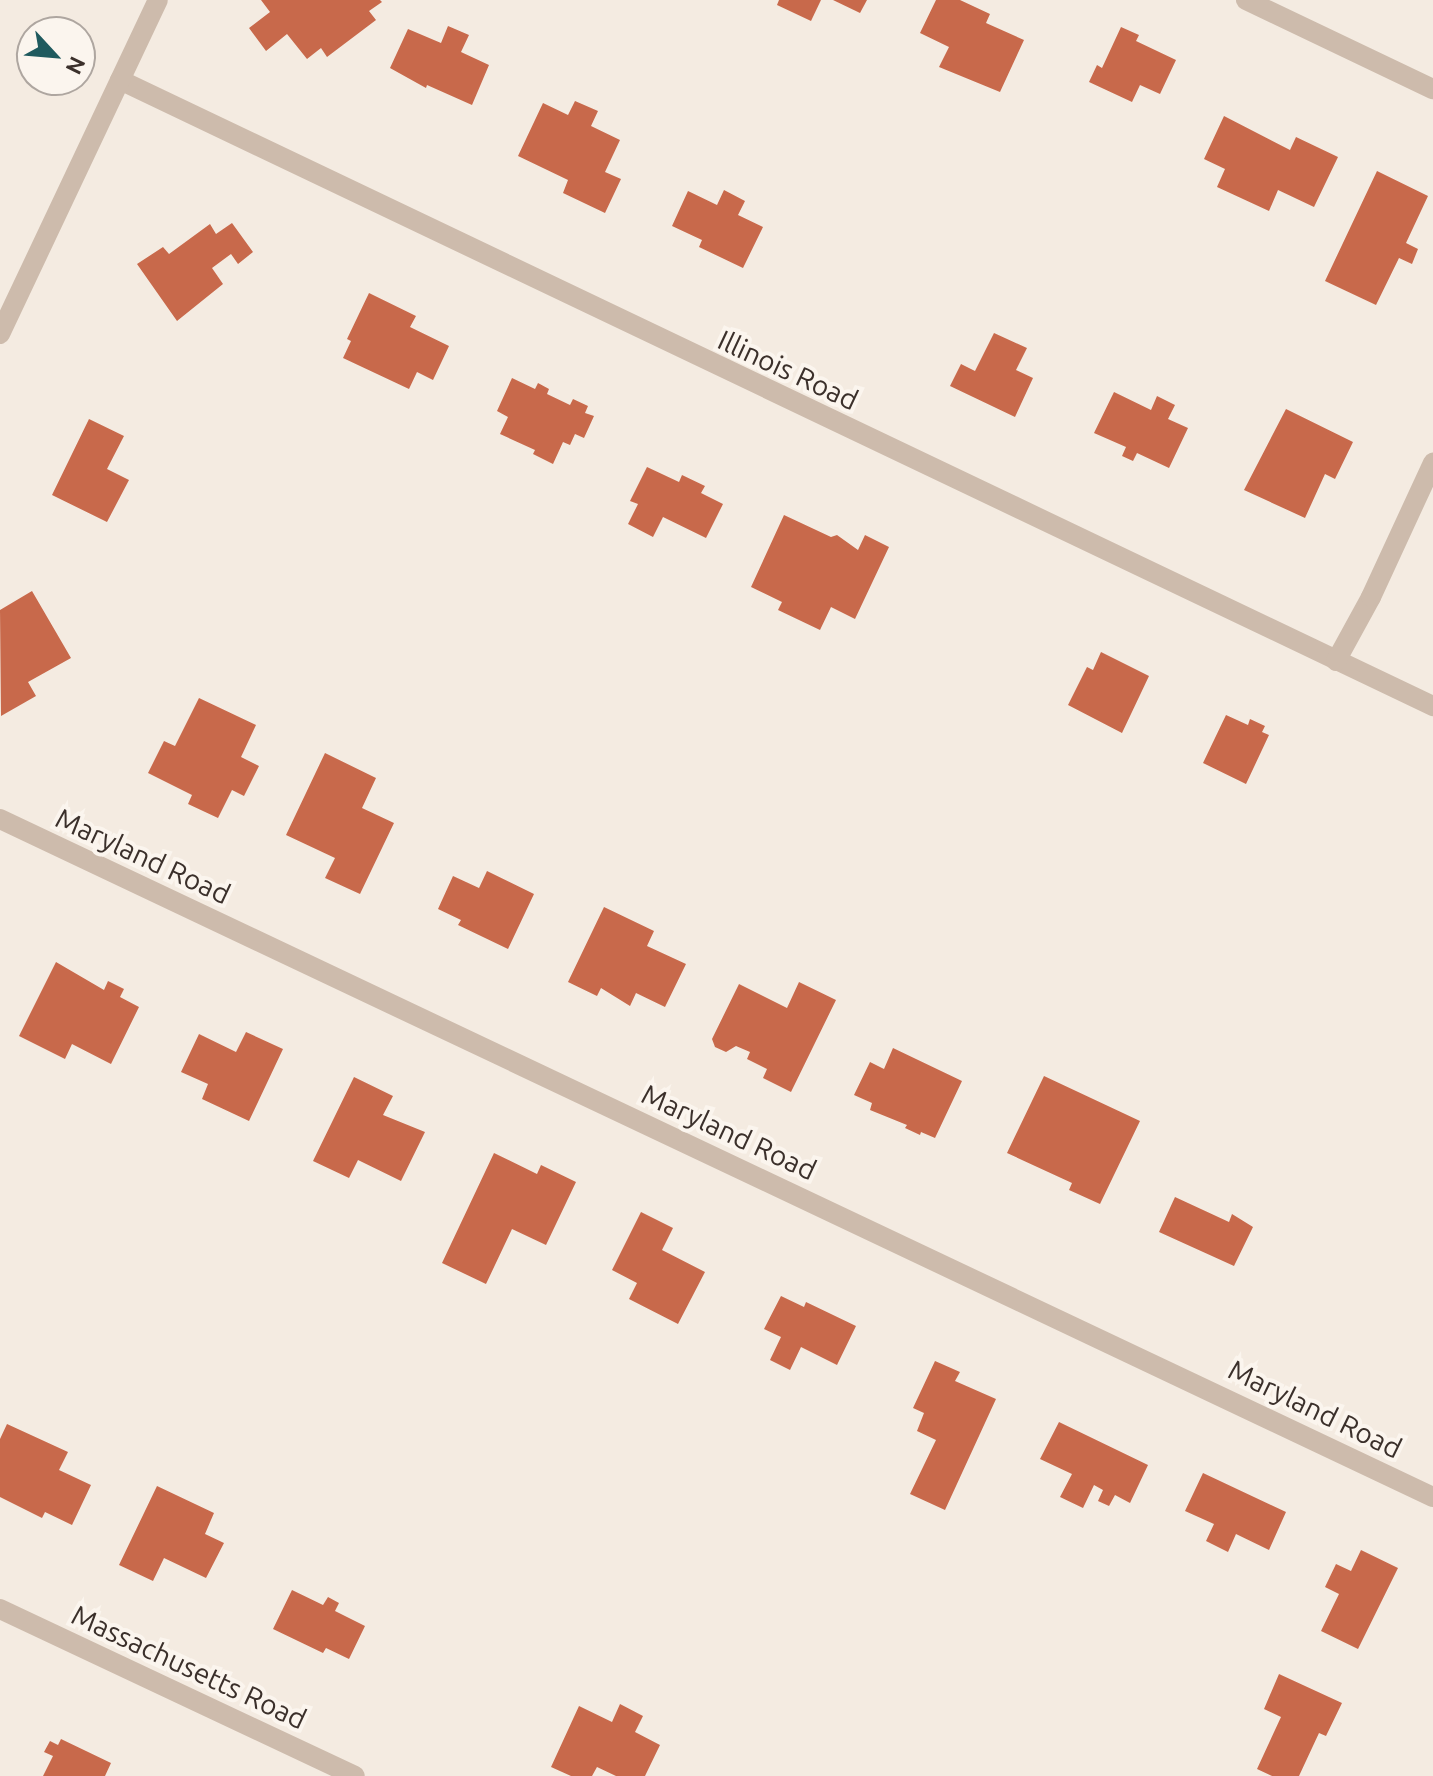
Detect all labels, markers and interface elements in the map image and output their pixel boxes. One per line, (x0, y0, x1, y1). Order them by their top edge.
north arrow (16, 16, 96, 96)
text: N (61, 53, 91, 79)
street label: Illinois Road (713, 323, 863, 417)
street label: Maryland Road (50, 801, 236, 911)
street label: Maryland Road (636, 1077, 822, 1187)
street label: Maryland Road (1223, 1353, 1407, 1465)
street label: Massachusetts Road (66, 1598, 312, 1736)

